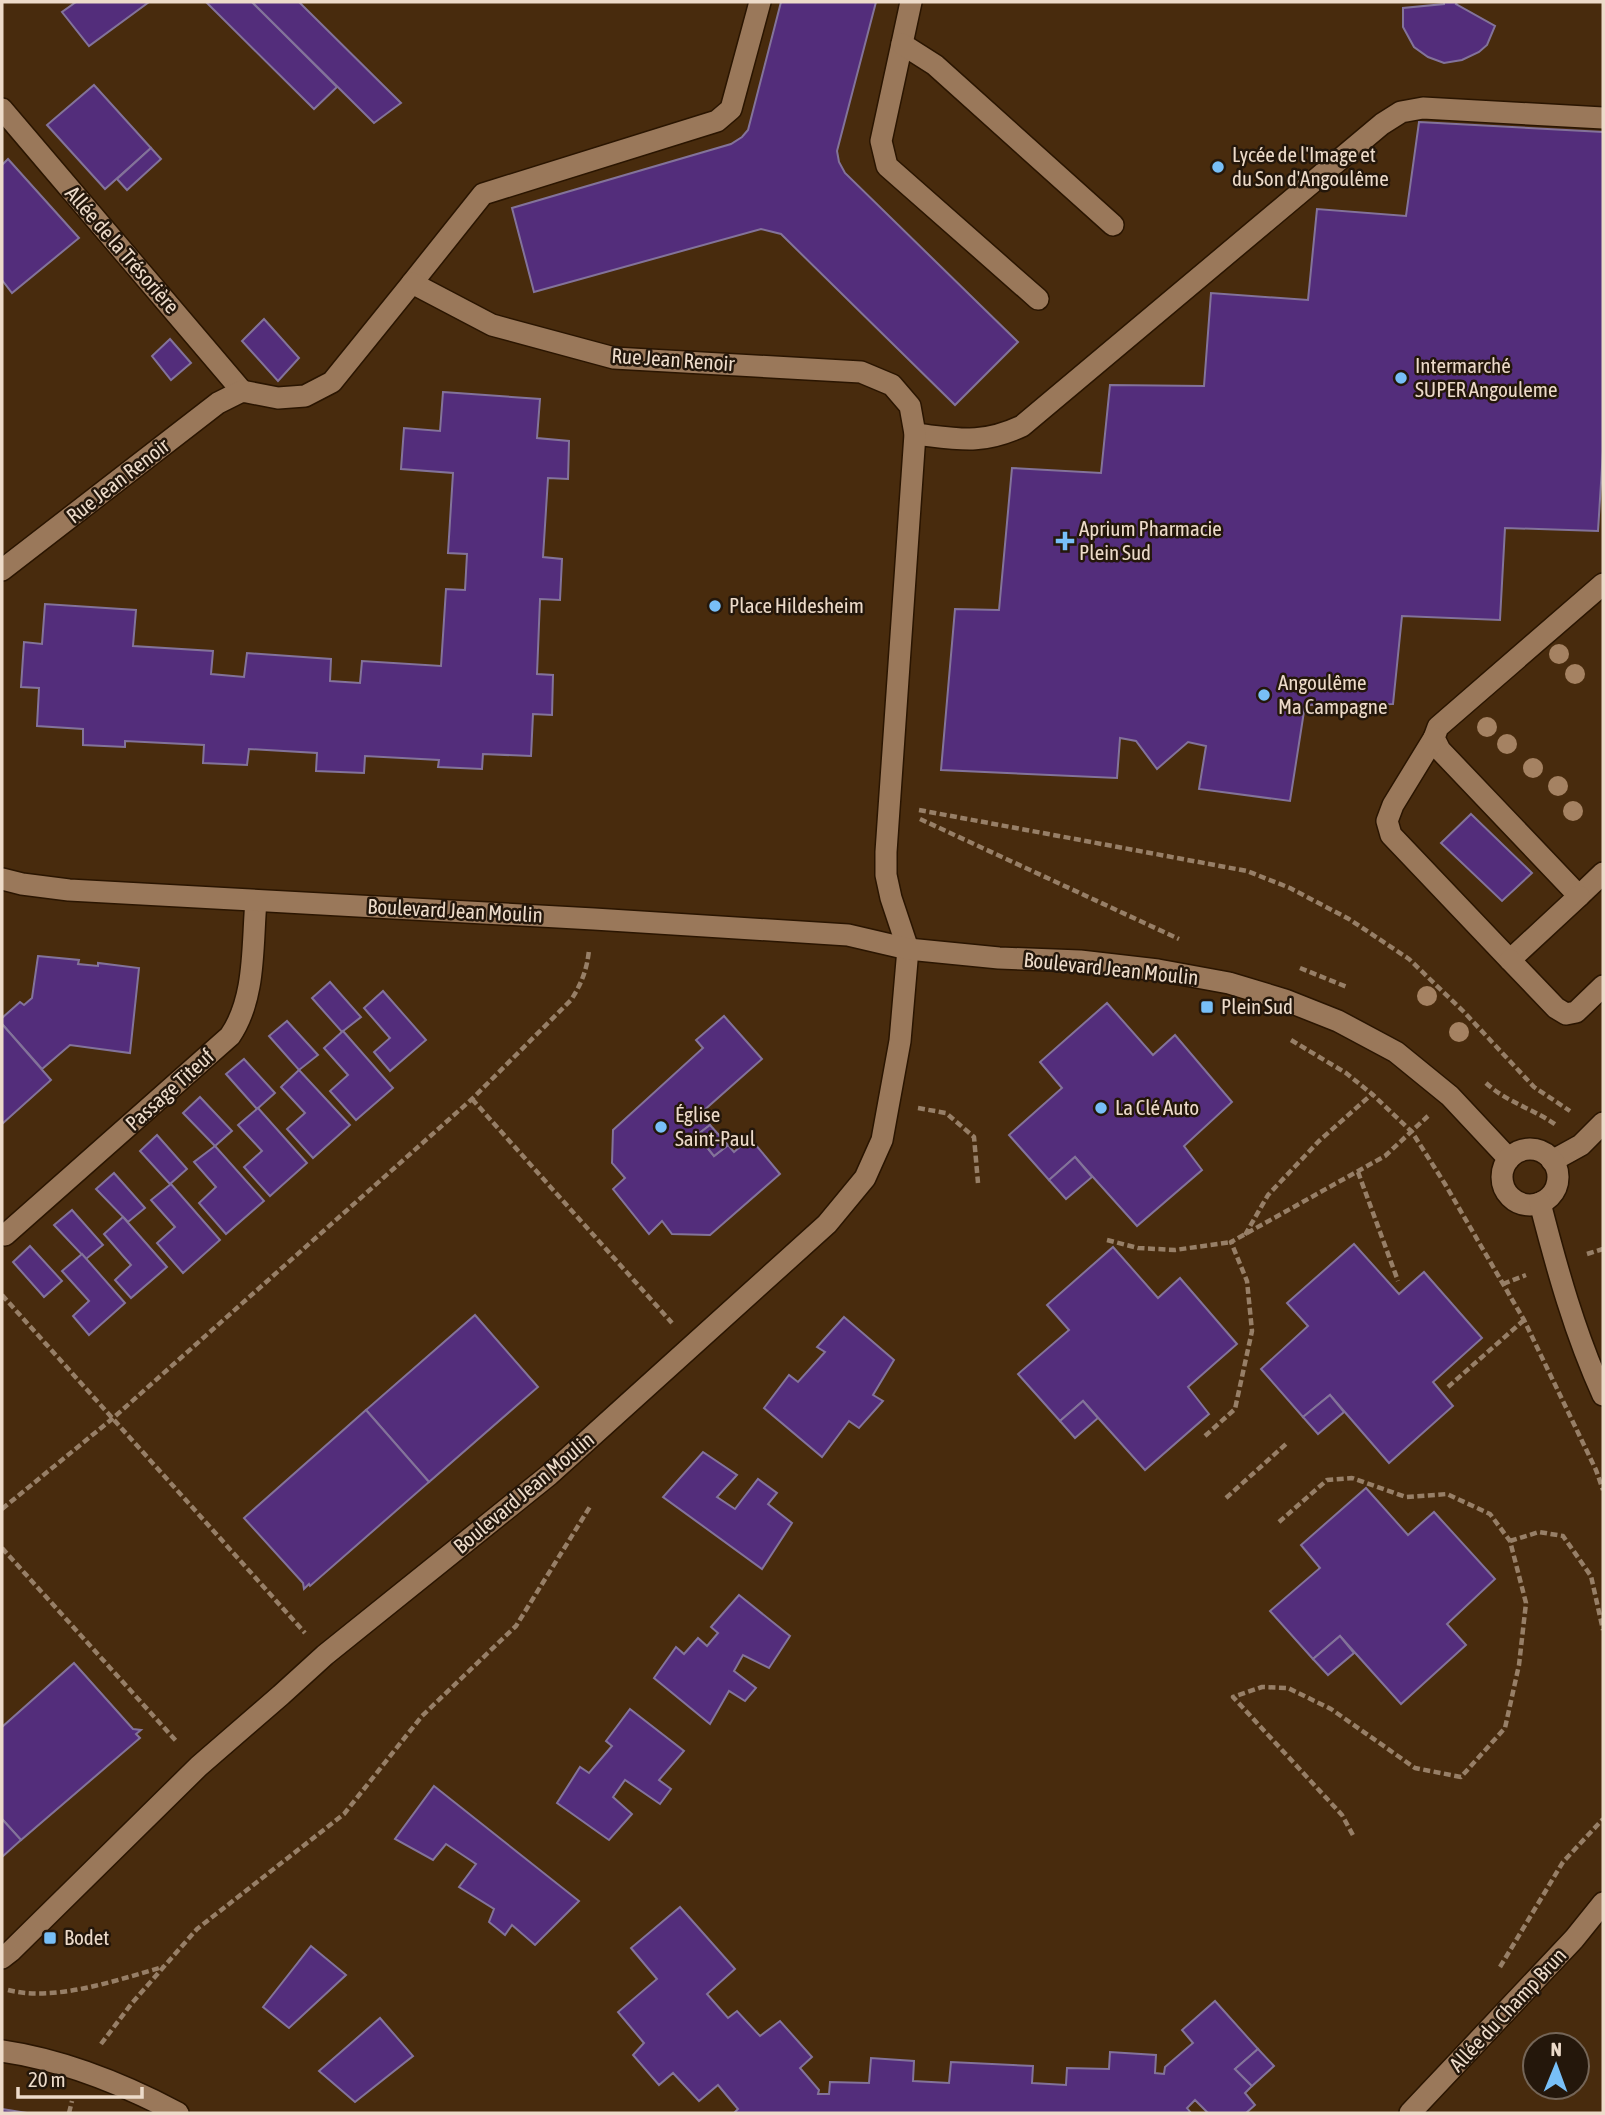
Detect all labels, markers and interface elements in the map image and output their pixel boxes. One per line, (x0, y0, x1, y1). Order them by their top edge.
place label: Lycée de l'Image et du Son d'Angoulême (1232, 142, 1389, 190)
marker: Lycée de l'Image et du Son d'Angoulême (1210, 159, 1226, 175)
street label: Allée de la Trésorière (61, 181, 185, 318)
street label: Rue Jean Renoir (611, 343, 736, 375)
place label: Intermarché SUPER Angouleme (1415, 353, 1557, 401)
marker: Intermarché SUPER Angouleme (1393, 370, 1409, 386)
street label: Rue Jean Renoir (61, 432, 174, 528)
place label: Aprium Pharmacie Plein Sud (1079, 516, 1222, 564)
marker: Aprium Pharmacie Plein Sud (1057, 533, 1073, 549)
place label: Place Hildesheim (729, 593, 864, 617)
marker: Place Hildesheim (707, 598, 723, 614)
place label: Angoulême Ma Campagne (1278, 670, 1388, 718)
marker: Angoulême Ma Campagne (1256, 687, 1272, 703)
street label: Boulevard Jean Moulin (367, 893, 543, 927)
street label: Boulevard Jean Moulin (1023, 947, 1200, 989)
place label: Plein Sud (1221, 994, 1293, 1018)
marker: Plein Sud (1199, 999, 1215, 1015)
street label: Passage Titeuf (120, 1043, 218, 1135)
place label: La Clé Auto (1115, 1095, 1199, 1119)
marker: La Clé Auto (1093, 1100, 1109, 1116)
place label: Église Saint-Paul (675, 1102, 756, 1150)
marker: Église Saint-Paul (653, 1119, 669, 1135)
street label: Boulevard Jean Moulin (448, 1427, 598, 1558)
place label: Bodet (64, 1925, 109, 1949)
marker: Bodet (42, 1930, 58, 1946)
street label: Allée du Champ Brun (1444, 1943, 1571, 2076)
north arrow (1521, 2031, 1591, 2101)
text: N (1550, 2038, 1562, 2060)
scale bar (18, 2056, 142, 2100)
text: 20 m (28, 2067, 66, 2091)

